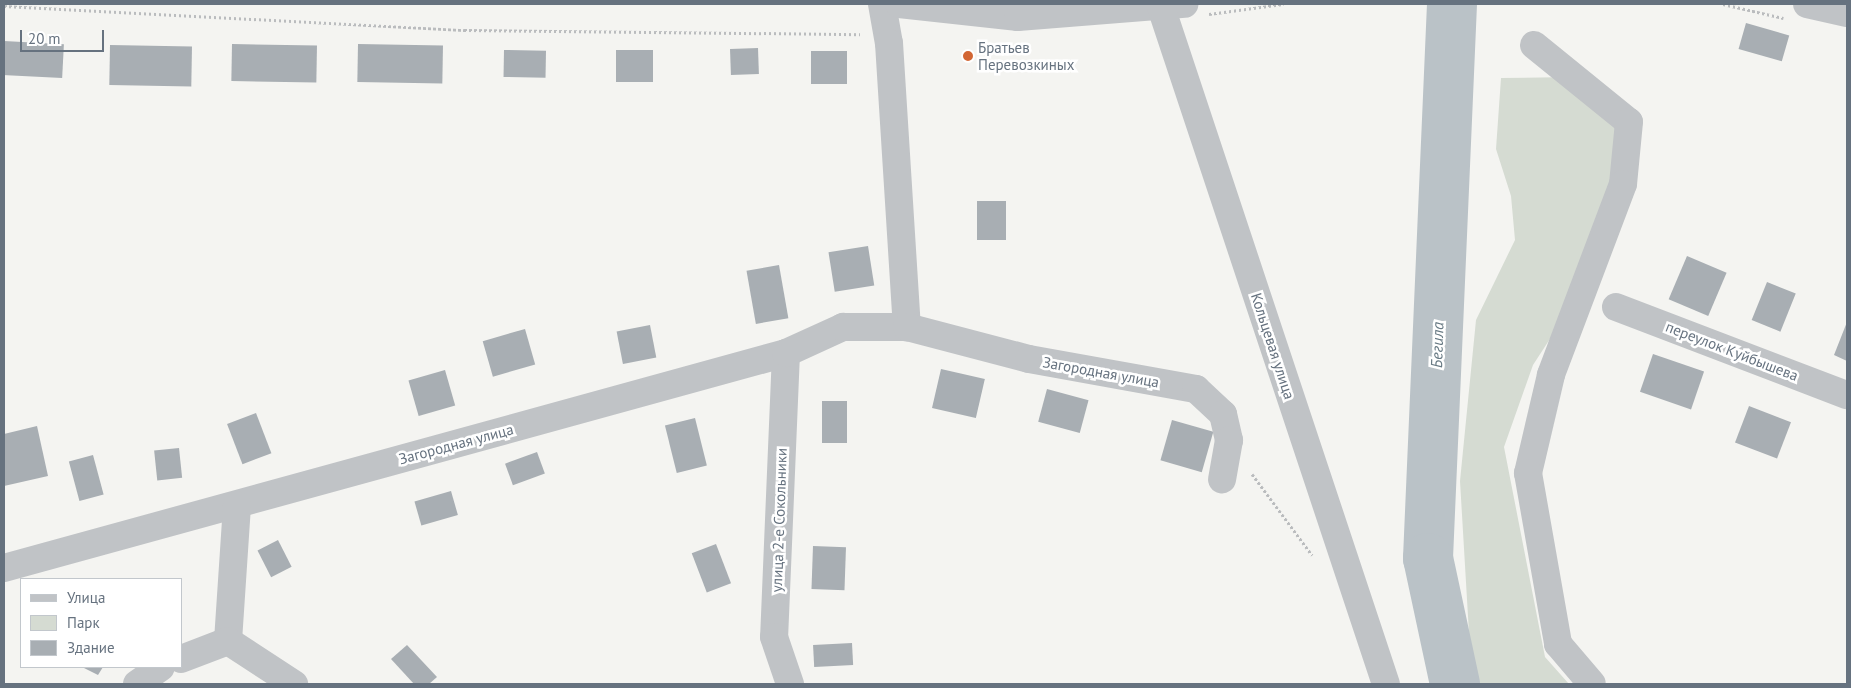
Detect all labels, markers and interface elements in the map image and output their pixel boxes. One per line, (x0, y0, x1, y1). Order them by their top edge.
scale bar (22, 20, 106, 52)
text: 20 m (28, 29, 61, 48)
place label: Братьев Перевозкиных (978, 38, 1074, 73)
marker: Братьев Перевозкиных (962, 50, 974, 62)
street label: Кольцевая улица (1247, 291, 1299, 401)
street label: переулок Куйбышева (1663, 317, 1801, 385)
water label: Бегила (1427, 322, 1447, 368)
street label: Загородная улица (1041, 353, 1161, 391)
street label: Загородная улица (397, 420, 515, 468)
street label: улица 2-е Сокольники (767, 447, 791, 593)
legend (20, 578, 182, 668)
text: Улица (67, 588, 105, 607)
text: Парк (67, 613, 100, 632)
text: Здание (67, 638, 115, 657)

